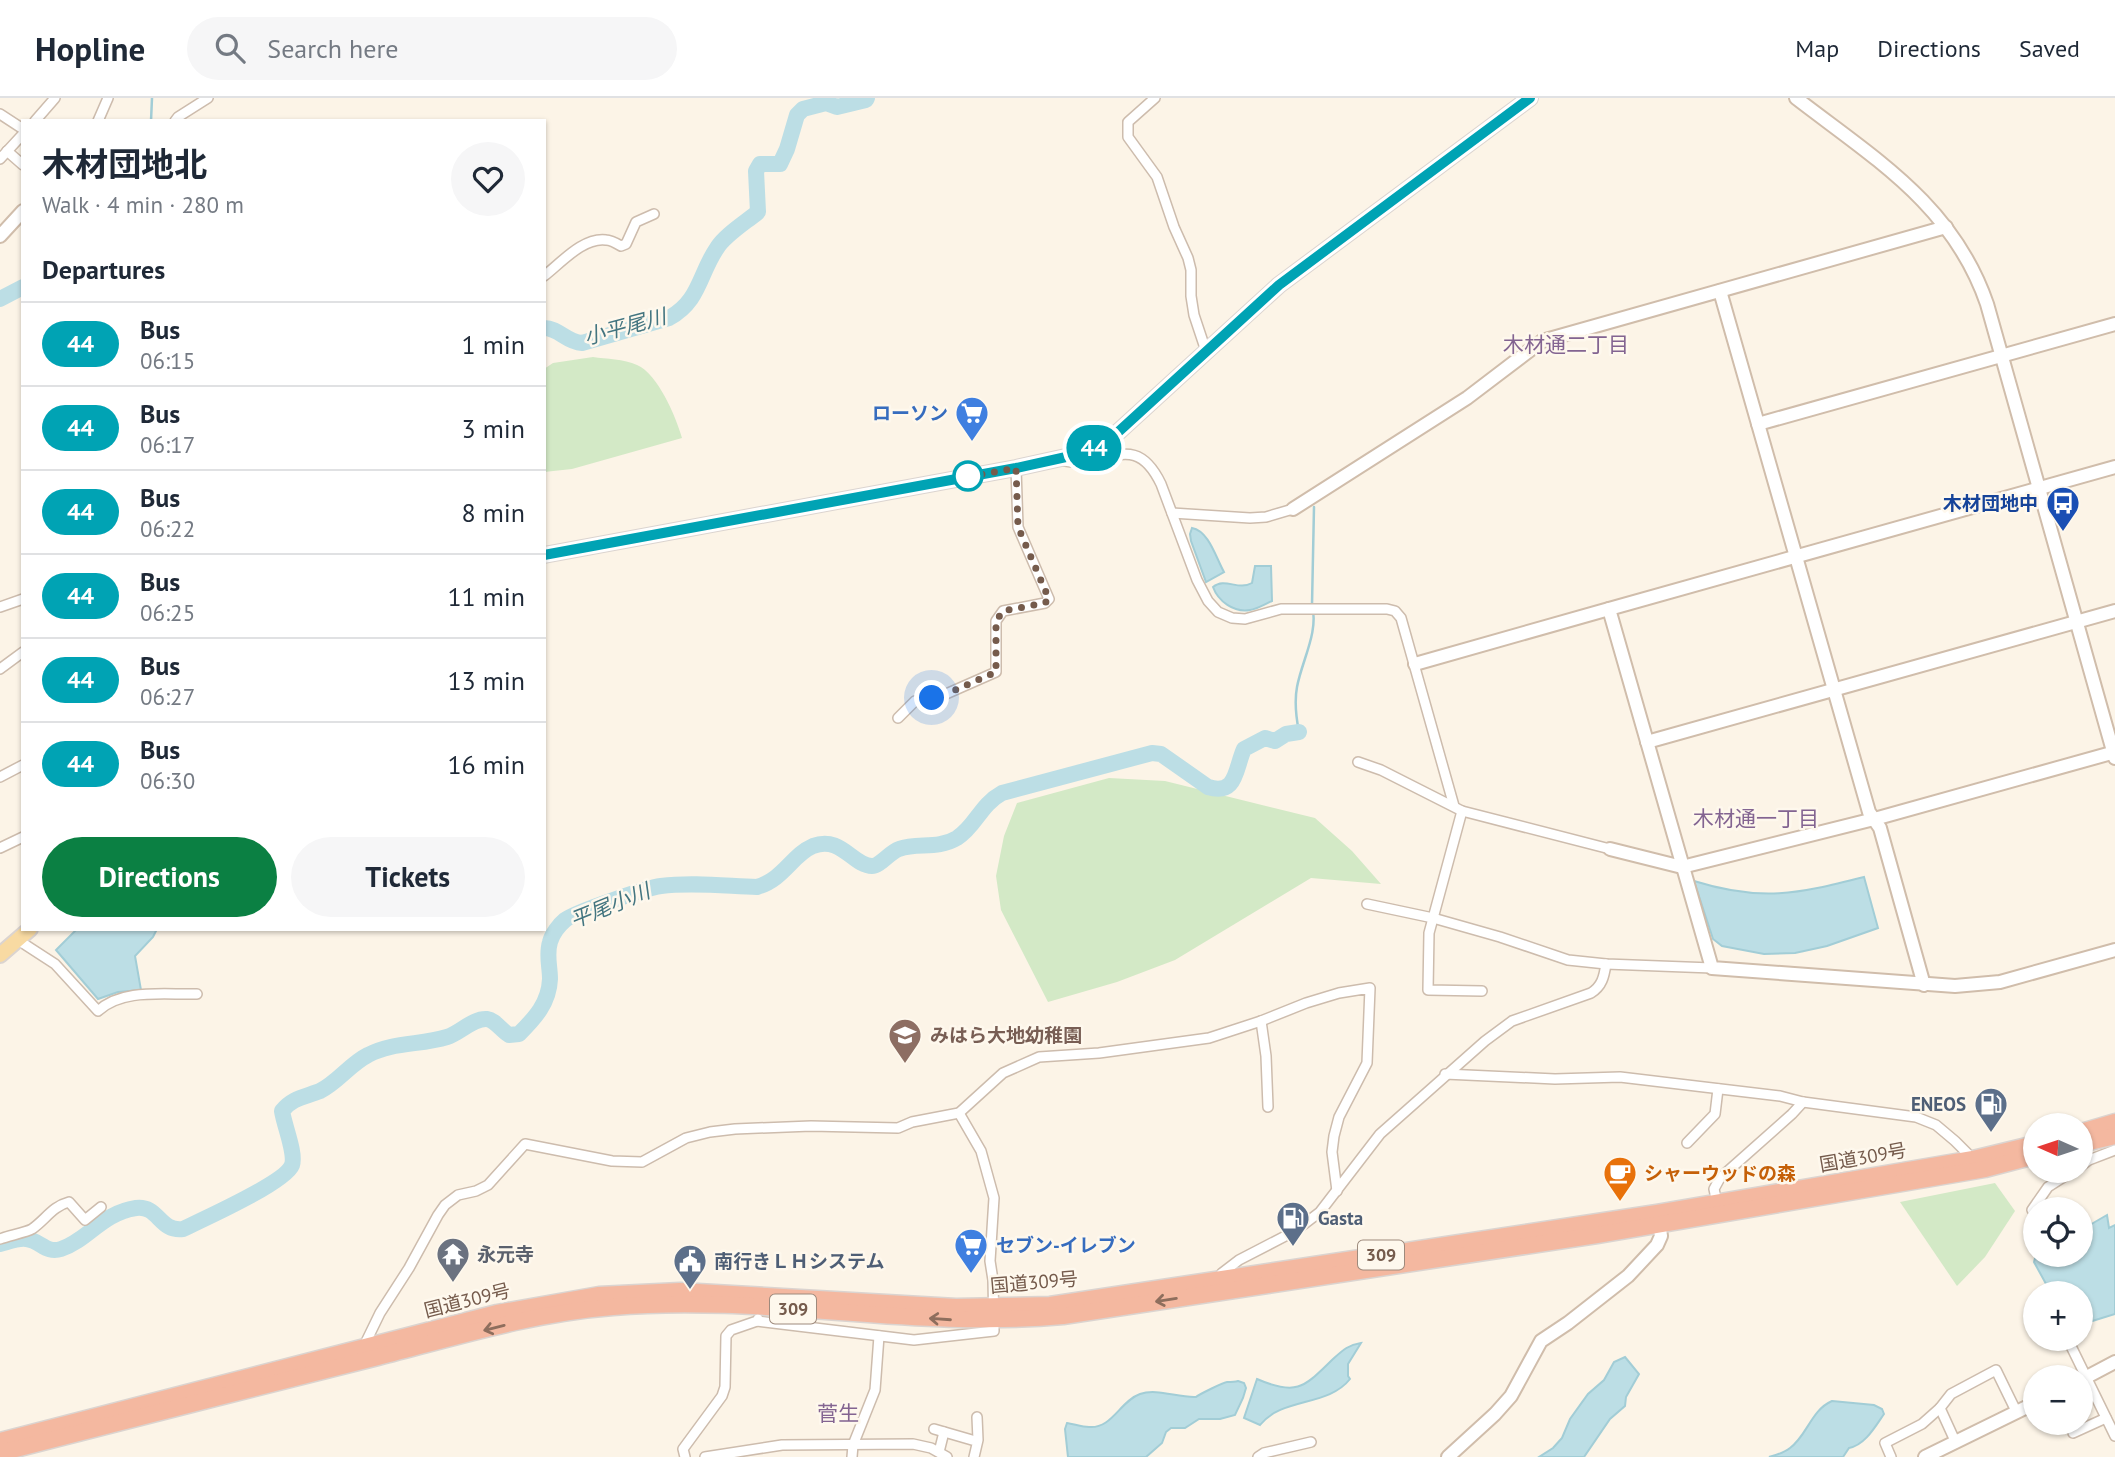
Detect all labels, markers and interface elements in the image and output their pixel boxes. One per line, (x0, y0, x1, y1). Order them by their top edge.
search box (187, 17, 677, 80)
text: Hopline (35, 27, 145, 70)
icon: search (211, 29, 249, 67)
text: Search here (267, 32, 398, 65)
text: Map (1795, 33, 1839, 64)
text: Directions (1877, 33, 1981, 64)
text: Saved (2019, 33, 2080, 64)
text: 木材団地北 (42, 142, 207, 185)
button: heart (451, 142, 525, 216)
text: Walk · 4 min · 280 m (42, 190, 244, 219)
text: Departures (42, 253, 165, 286)
water label: 小平尾川 (581, 302, 671, 350)
text: Bus (140, 313, 180, 346)
text: 44 (67, 328, 94, 359)
text: 1 min (462, 328, 525, 361)
district label: 木材通二丁目 (1503, 331, 1629, 358)
text: 06:15 (140, 346, 195, 375)
supermarket icon: ローソン (953, 394, 991, 443)
text: Bus (140, 397, 180, 430)
place label: ローソン (872, 401, 948, 425)
text: 44 (67, 412, 94, 443)
text: 3 min (462, 412, 525, 445)
line badge: 44 (1062, 425, 1126, 471)
text: 06:17 (140, 430, 195, 459)
text: 44 (1080, 432, 1108, 463)
unlabelled marker (953, 461, 983, 491)
text: Bus (140, 481, 180, 514)
bus stop icon: 木材団地中 (2044, 484, 2082, 533)
place label: 木材団地中 (1943, 491, 2038, 515)
text: 44 (67, 496, 94, 527)
text: 8 min (462, 496, 525, 529)
text: 06:22 (140, 514, 195, 543)
text: Bus (140, 565, 180, 598)
text: 44 (67, 580, 94, 611)
text: 11 min (447, 580, 525, 613)
text: 06:25 (140, 598, 195, 627)
text: Bus (140, 649, 180, 682)
text: 44 (67, 664, 94, 695)
text: 13 min (447, 664, 525, 697)
your location (914, 680, 949, 715)
text: 06:27 (140, 682, 195, 711)
text: Bus (140, 733, 180, 766)
text: 44 (67, 748, 94, 779)
text: 16 min (447, 748, 525, 781)
text: 06:30 (140, 766, 195, 795)
district label: 木材通一丁目 (1693, 805, 1819, 832)
button: Directions (42, 837, 277, 917)
button: Tickets (291, 837, 525, 917)
water label: 平尾小川 (566, 877, 656, 934)
school or university icon: みはら大地幼稚園 (886, 1016, 924, 1065)
place label: みはら大地幼稚園 (930, 1023, 1082, 1047)
fuel station icon: ENEOS (1972, 1085, 2010, 1134)
place label: ENEOS (1911, 1092, 1966, 1116)
north arrow (2023, 1113, 2093, 1183)
map controls (2023, 1113, 2093, 1435)
street label: 国道309号 (1818, 1138, 1908, 1176)
cafe icon: シャーウッドの森 (1601, 1154, 1639, 1203)
place label: シャーウッドの森 (1644, 1161, 1796, 1185)
button: locate (2023, 1197, 2093, 1267)
fuel station icon: Gasta (1274, 1199, 1312, 1248)
place label: Gasta (1318, 1206, 1363, 1230)
supermarket icon: セブン-イレブン (952, 1226, 990, 1275)
place label: セブン-イレブン (996, 1233, 1136, 1257)
temple icon: 永元寺 (434, 1235, 472, 1284)
road number: 309 (1358, 1240, 1404, 1270)
place label: 永元寺 (477, 1242, 534, 1266)
public building icon: 南行きＬＨシステム (671, 1242, 709, 1291)
place label: 南行きＬＨシステム (714, 1249, 884, 1273)
street label: 国道309号 (989, 1266, 1079, 1298)
street label: 国道309号 (421, 1278, 513, 1322)
button: + (2023, 1281, 2093, 1351)
road number: 309 (770, 1294, 816, 1324)
one-way arrow (1155, 1294, 1178, 1307)
one-way arrow (929, 1312, 952, 1325)
one-way arrow (484, 1322, 506, 1335)
button: − (2023, 1365, 2093, 1435)
district label: 菅生 (817, 1400, 859, 1427)

